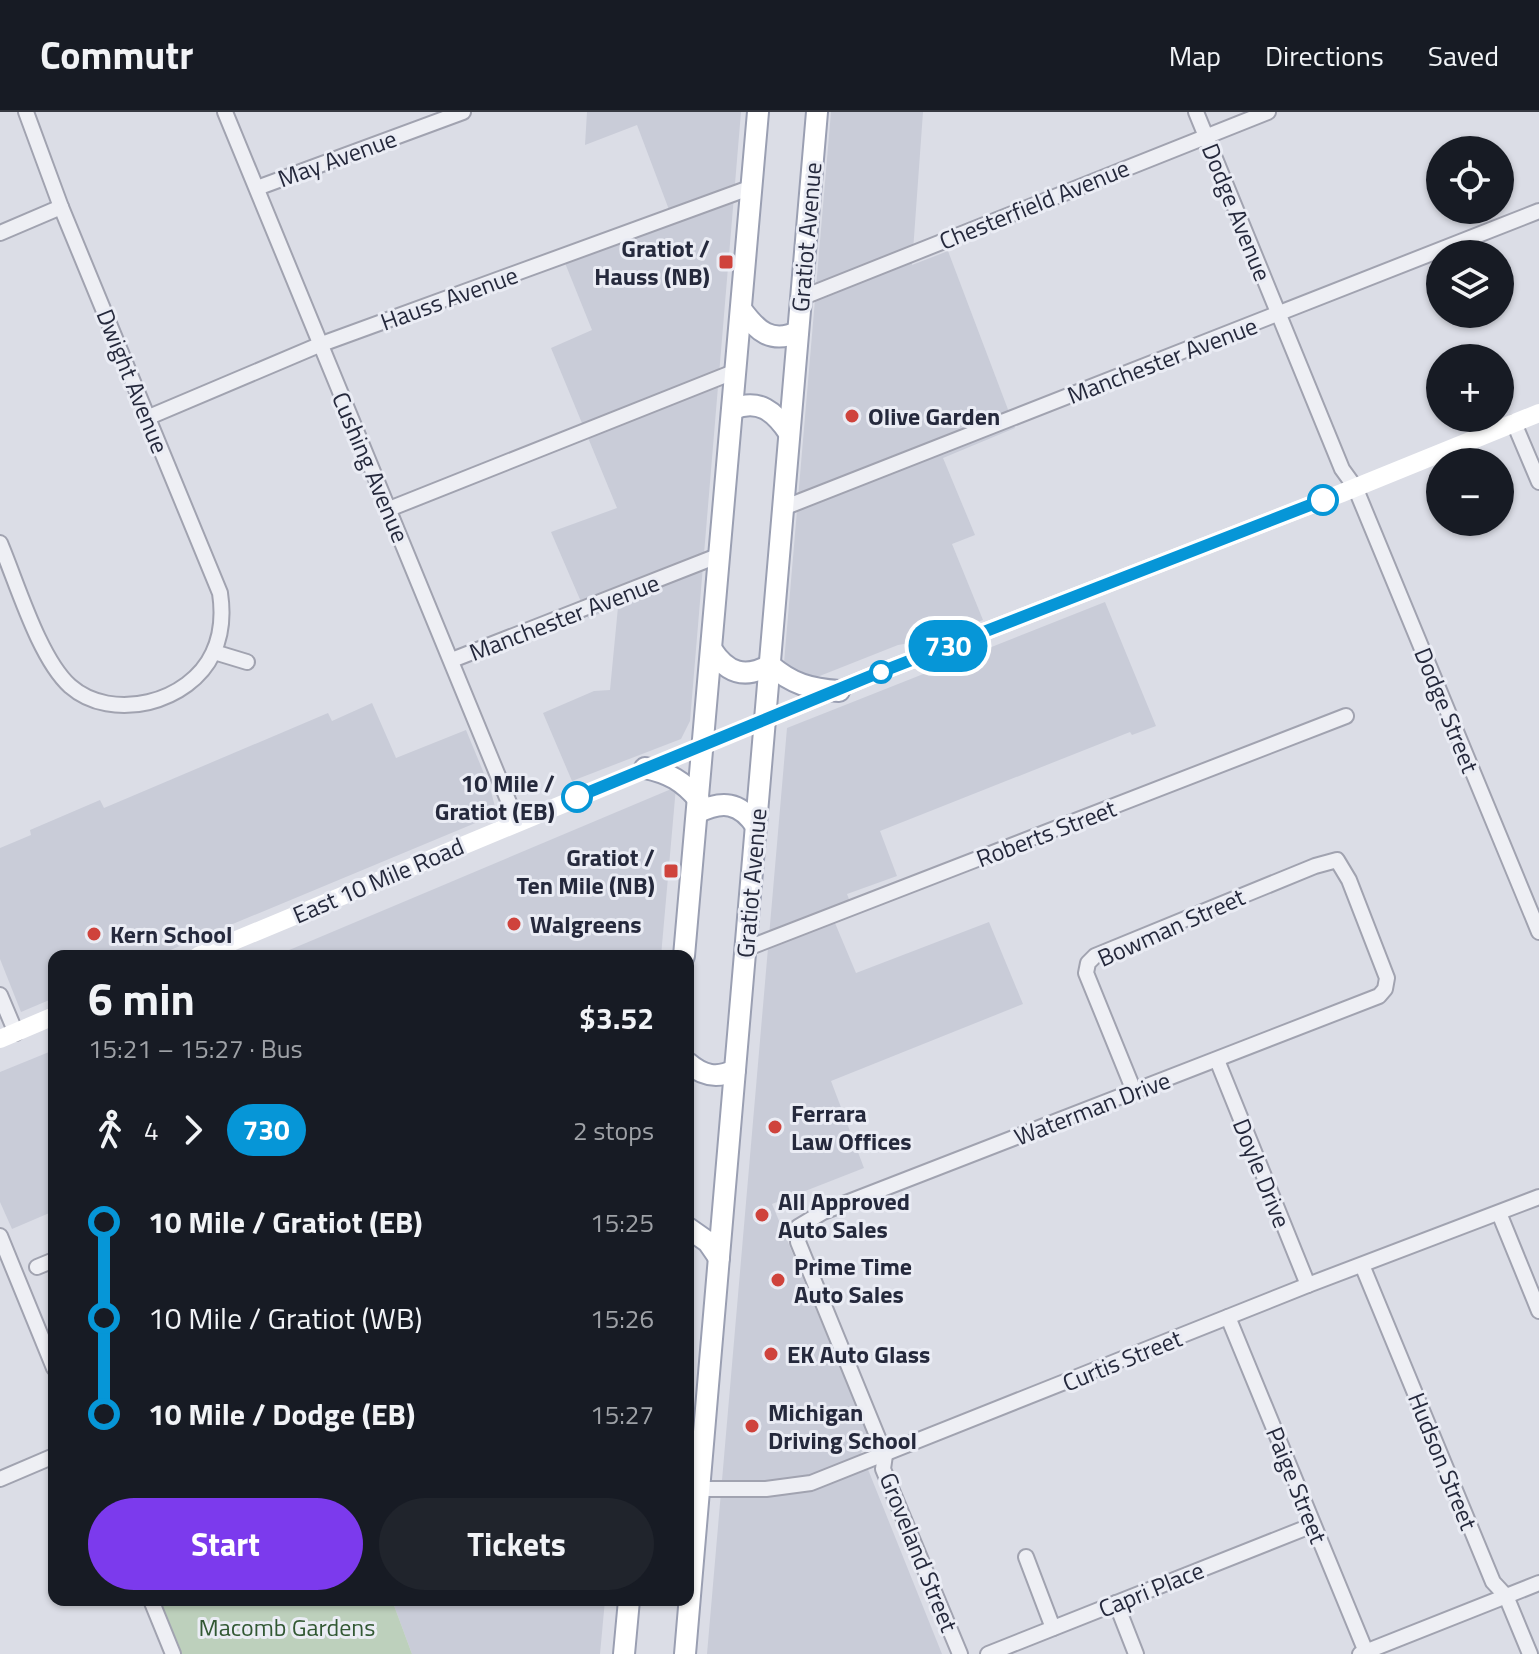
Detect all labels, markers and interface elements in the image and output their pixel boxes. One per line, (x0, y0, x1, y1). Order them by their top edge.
text: Commutr (40, 26, 193, 84)
text: Map (1169, 34, 1221, 77)
text: Directions (1265, 34, 1384, 77)
text: Saved (1428, 34, 1499, 77)
street label: May Avenue (273, 120, 401, 196)
map controls (1426, 136, 1514, 536)
button: locate (1426, 136, 1514, 224)
street label: Dodge Avenue (1193, 138, 1281, 286)
street label: Chesterfield Avenue (934, 149, 1134, 259)
street label: Gratiot Avenue (782, 161, 830, 313)
place label: Gratiot / Hauss (NB) (594, 230, 710, 294)
button: layers (1426, 240, 1514, 328)
marker: Gratiot / Hauss (NB) (717, 253, 735, 271)
street label: Hauss Avenue (375, 257, 523, 339)
street label: Dwight Avenue (88, 303, 178, 459)
street label: Manchester Avenue (1062, 307, 1262, 413)
button: + (1426, 344, 1514, 432)
street label: Cushing Avenue (323, 386, 419, 548)
place label: Olive Garden (868, 398, 1000, 434)
marker: Olive Garden (843, 407, 861, 425)
button: − (1426, 448, 1514, 536)
unlabelled marker (1308, 485, 1338, 515)
street label: Manchester Avenue (464, 564, 664, 670)
line badge: 730 (902, 620, 994, 672)
text: 730 (924, 624, 972, 667)
street label: Dodge Street (1405, 642, 1489, 779)
unlabelled marker (870, 661, 892, 683)
place label: 10 Mile / Gratiot (EB) (435, 765, 555, 829)
marker: 10 Mile / Gratiot (EB) (562, 782, 592, 812)
street label: Roberts Street (971, 790, 1122, 876)
street label: Gratiot Avenue (727, 807, 775, 959)
street label: East 10 Mile Road (287, 828, 469, 932)
place label: Gratiot / Ten Mile (NB) (516, 839, 655, 903)
marker: Gratiot / Ten Mile (NB) (662, 862, 680, 880)
street label: Bowman Street (1092, 878, 1251, 976)
place label: Walgreens (530, 906, 642, 942)
marker: Walgreens (505, 915, 523, 933)
place label: Kern School (110, 916, 233, 952)
marker: Kern School (85, 925, 103, 943)
text: 6 min (88, 965, 195, 1032)
text: $3.52 (579, 995, 654, 1041)
text: 15:21 – 15:27 · Bus (88, 1029, 303, 1068)
street label: Waterman Drive (1009, 1062, 1175, 1154)
place label: Ferrara Law Offices (791, 1095, 911, 1159)
icon: walk (88, 1108, 132, 1152)
icon: forward (171, 1108, 215, 1152)
text: 730 (243, 1108, 290, 1151)
text: 4 (144, 1111, 159, 1150)
text: 2 stops (573, 1111, 654, 1150)
street label: Doyle Drive (1224, 1113, 1300, 1233)
marker: Ferrara Law Offices (766, 1118, 784, 1136)
place label: All Approved Auto Sales (778, 1183, 910, 1247)
text: 10 Mile / Gratiot (EB) (148, 1199, 423, 1245)
text: 15:25 (590, 1203, 654, 1242)
marker: All Approved Auto Sales (753, 1206, 771, 1224)
place label: Prime Time Auto Sales (794, 1248, 912, 1312)
marker: Prime Time Auto Sales (769, 1271, 787, 1289)
text: 10 Mile / Gratiot (WB) (148, 1295, 422, 1341)
text: 15:26 (590, 1299, 654, 1338)
street label: Curtis Street (1057, 1320, 1188, 1400)
place label: EK Auto Glass (787, 1336, 930, 1372)
marker: EK Auto Glass (762, 1345, 780, 1363)
street label: Hudson Street (1399, 1387, 1487, 1536)
text: 10 Mile / Dodge (EB) (148, 1391, 415, 1437)
place label: Michigan Driving School (768, 1394, 917, 1458)
text: 15:27 (590, 1395, 654, 1434)
marker: Michigan Driving School (743, 1417, 761, 1435)
street label: Paige Street (1257, 1421, 1337, 1549)
street label: Groveland Street (871, 1467, 968, 1638)
button: Start (88, 1498, 363, 1590)
button: Tickets (379, 1498, 654, 1590)
street label: Capri Place (1093, 1552, 1209, 1626)
park label: Macomb Gardens (199, 1609, 375, 1645)

